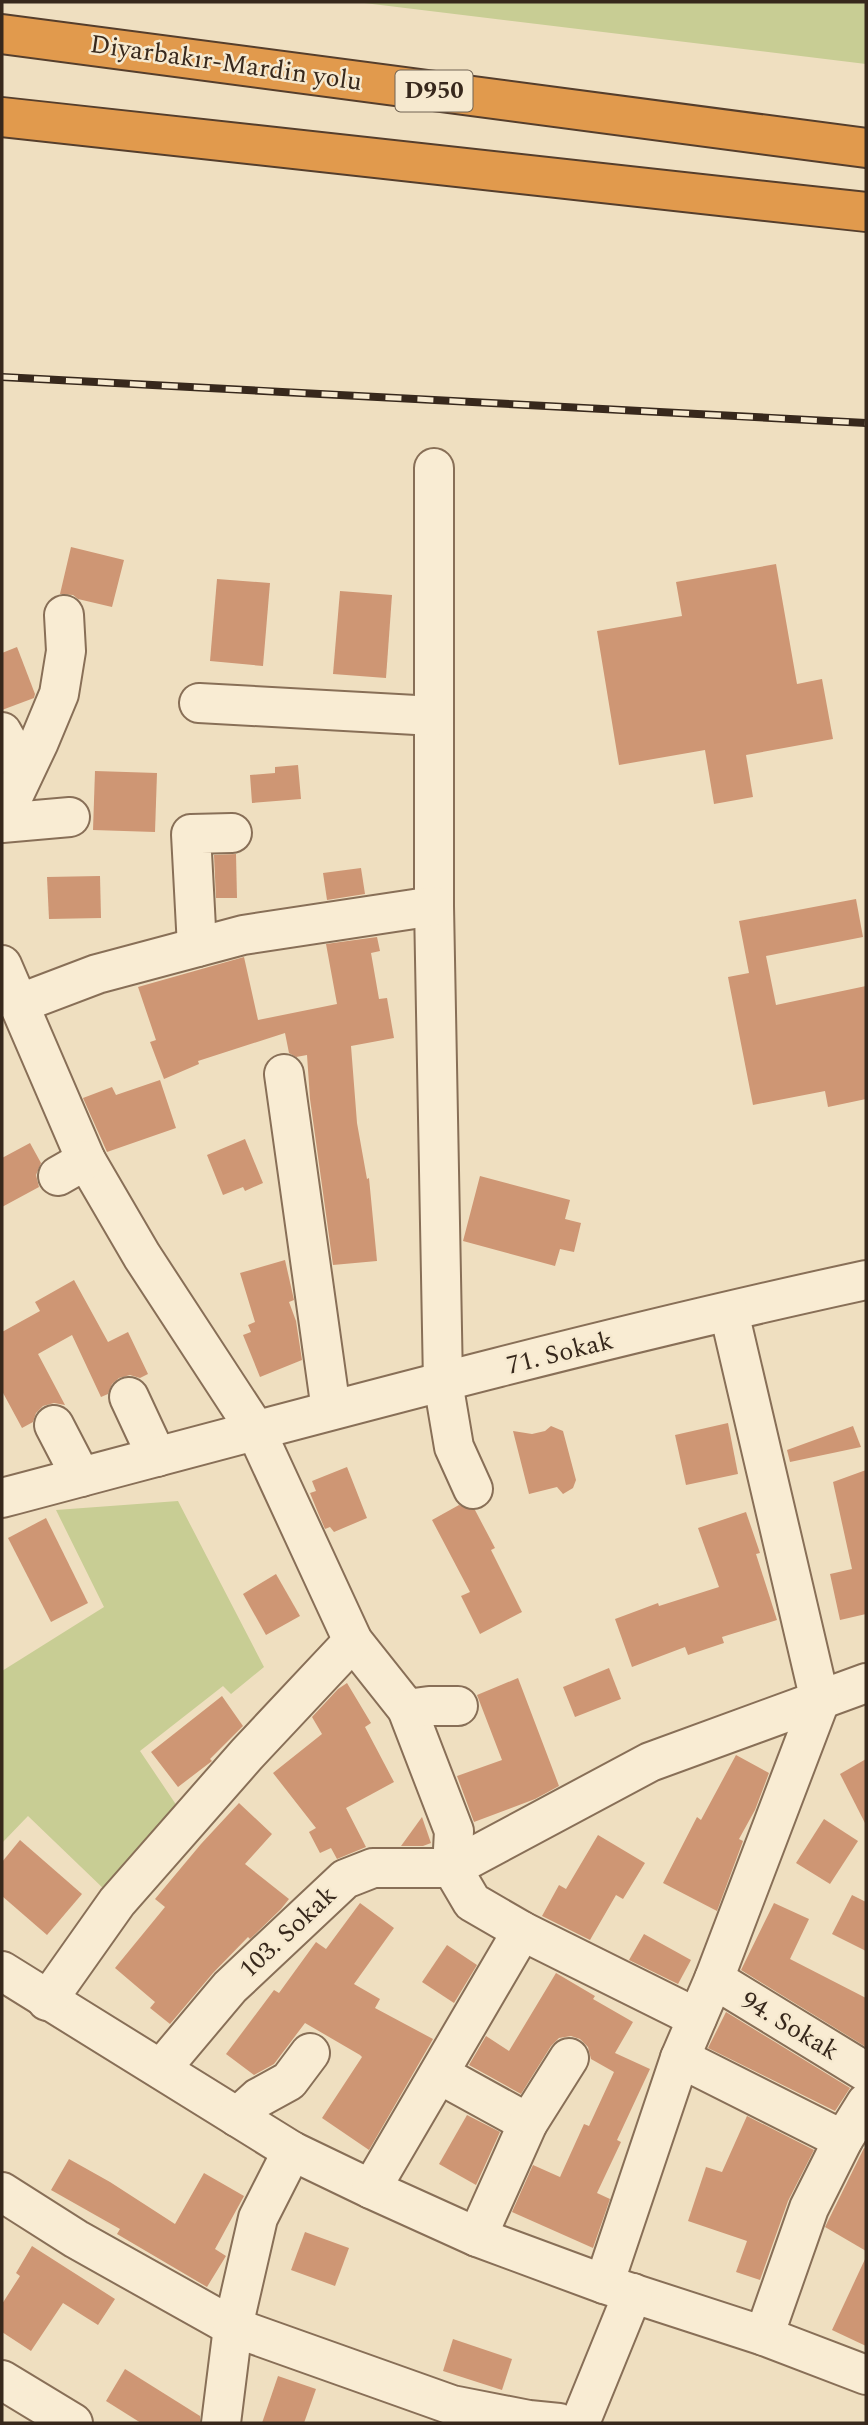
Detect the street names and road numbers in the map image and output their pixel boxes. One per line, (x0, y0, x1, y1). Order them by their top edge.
street label: Diyarbakır-Mardin yolu (88, 24, 364, 102)
road number: D950 (396, 70, 472, 112)
street label: 71. Sokak (502, 1320, 618, 1386)
street label: 103. Sokak (230, 1876, 346, 1988)
street label: 94. Sokak (733, 1981, 847, 2071)

